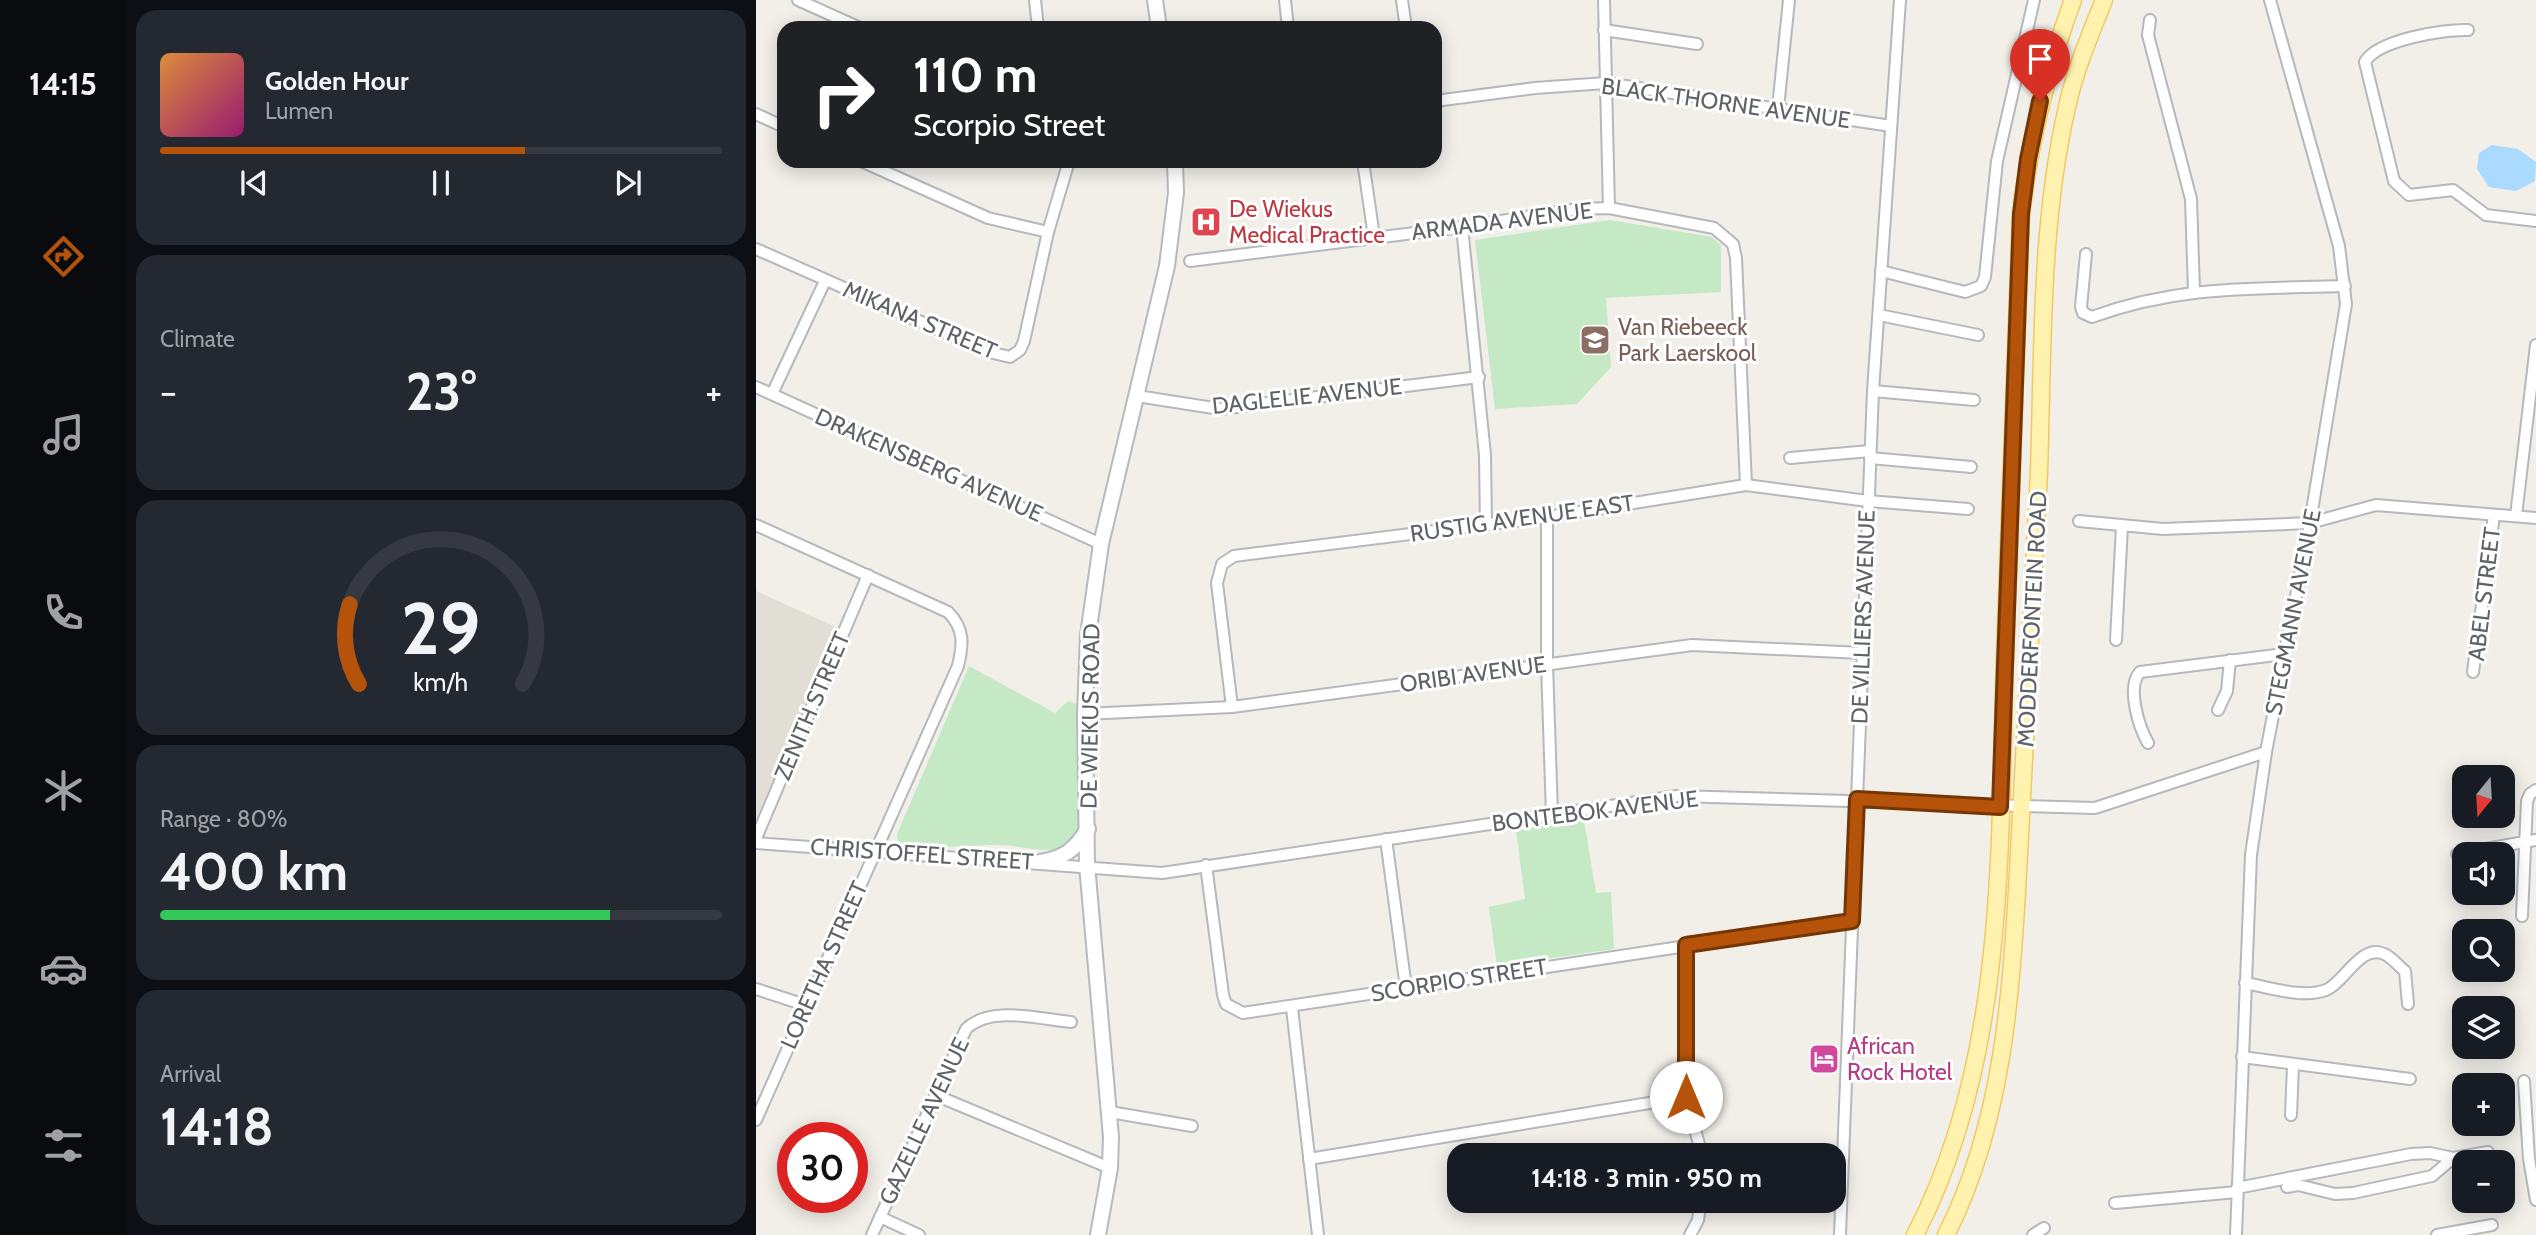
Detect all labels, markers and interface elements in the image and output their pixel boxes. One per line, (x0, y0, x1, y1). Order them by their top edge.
pin (2010, 29, 2070, 101)
icon: arrive (2021, 40, 2059, 78)
text: 110 m (913, 45, 1037, 104)
icon: right (798, 49, 889, 140)
text: 14:15 (29, 64, 97, 103)
text: Golden Hour (265, 65, 408, 97)
street label: BLACK THORNE AVENUE (1600, 72, 1852, 134)
text: Lumen (265, 97, 333, 125)
text: Scorpio Street (913, 105, 1105, 144)
icon: previous (235, 164, 273, 202)
icon: pause (422, 164, 460, 202)
icon: next (609, 164, 647, 202)
place label: De Wiekus Medical Practice (1229, 195, 1385, 249)
street label: ARMADA AVENUE (1410, 196, 1594, 246)
hospital icon: De Wiekus Medical Practice (1189, 205, 1223, 239)
icon: directions (39, 232, 88, 281)
street label: MIKANA STREET (839, 275, 1001, 365)
place label: Van Riebeeck Park Laerskool (1618, 313, 1757, 367)
school or university icon: Van Riebeeck Park Laerskool (1578, 323, 1612, 357)
text: Climate (160, 325, 235, 353)
text: 23° (406, 360, 476, 423)
text: − (160, 368, 177, 415)
text: + (705, 368, 722, 415)
street label: DAGLELIE AVENUE (1211, 372, 1403, 420)
street label: DRAKENSBERG AVENUE (811, 402, 1047, 528)
icon: music (39, 410, 88, 459)
street label: RUSTIG AVENUE EAST (1408, 488, 1636, 548)
street label: MODDERFONTEIN ROAD (2011, 490, 2053, 748)
street label: STEGMANN AVENUE (2259, 507, 2327, 717)
street label: DE VILLIERS AVENUE (1845, 510, 1881, 724)
street label: ABEL STREET (2462, 525, 2506, 663)
text: 29 (401, 584, 481, 672)
icon: phone (39, 588, 88, 637)
street label: DE WIEKUS ROAD (1074, 623, 1106, 809)
street label: ZENITH STREET (768, 628, 856, 784)
street label: ORIBI AVENUE (1398, 650, 1548, 698)
text: km/h (414, 666, 468, 696)
north arrow (2452, 765, 2515, 828)
map controls (2452, 765, 2515, 1213)
icon: climate (39, 766, 88, 815)
street label: BONTEBOK AVENUE (1490, 784, 1700, 838)
text: Range · 80% (160, 805, 287, 833)
street label: CHRISTOFFEL STREET (809, 832, 1035, 876)
text: 400 km (160, 840, 348, 903)
button: sound (2452, 842, 2515, 905)
street label: LORETHA STREET (775, 877, 873, 1053)
button: search (2452, 919, 2515, 982)
icon: car (39, 944, 88, 993)
street label: SCORPIO STREET (1369, 952, 1549, 1008)
button: layers (2452, 996, 2515, 1059)
place label: African Rock Hotel (1847, 1032, 1953, 1086)
street label: GAZELLE AVENUE (873, 1033, 975, 1209)
hotel icon: African Rock Hotel (1807, 1042, 1841, 1076)
text: Arrival (160, 1060, 221, 1088)
position arrow (1649, 1060, 1723, 1134)
button: + (2452, 1073, 2515, 1136)
text: 14:18 (160, 1095, 274, 1158)
icon: filters (39, 1121, 88, 1170)
speed limit sign: 30 (777, 1122, 868, 1213)
button: − (2452, 1150, 2515, 1213)
text: 14:18 · 3 min · 950 m (1531, 1162, 1762, 1194)

